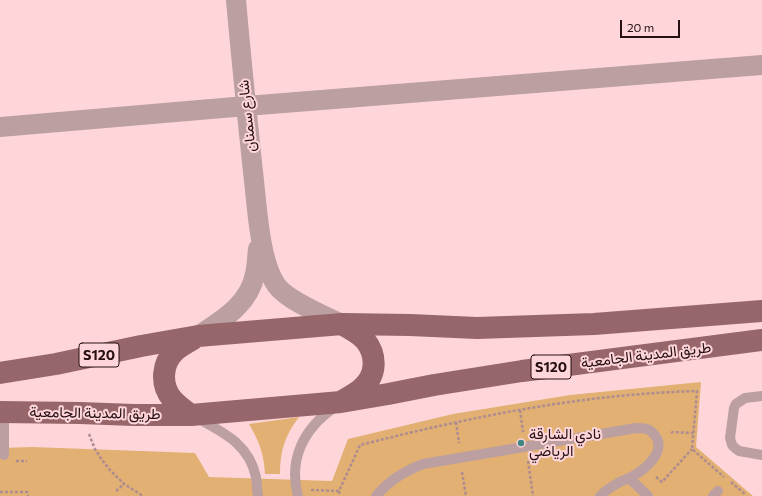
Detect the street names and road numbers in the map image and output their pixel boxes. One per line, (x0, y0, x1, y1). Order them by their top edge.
street label: شارع سمنان (234, 79, 260, 153)
street label: طريق المدينة الجامعية (580, 338, 712, 372)
road number: S120 (79, 343, 119, 367)
road number: S120 (531, 355, 571, 379)
street label: طريق المدينة الجامعية (29, 403, 161, 423)

